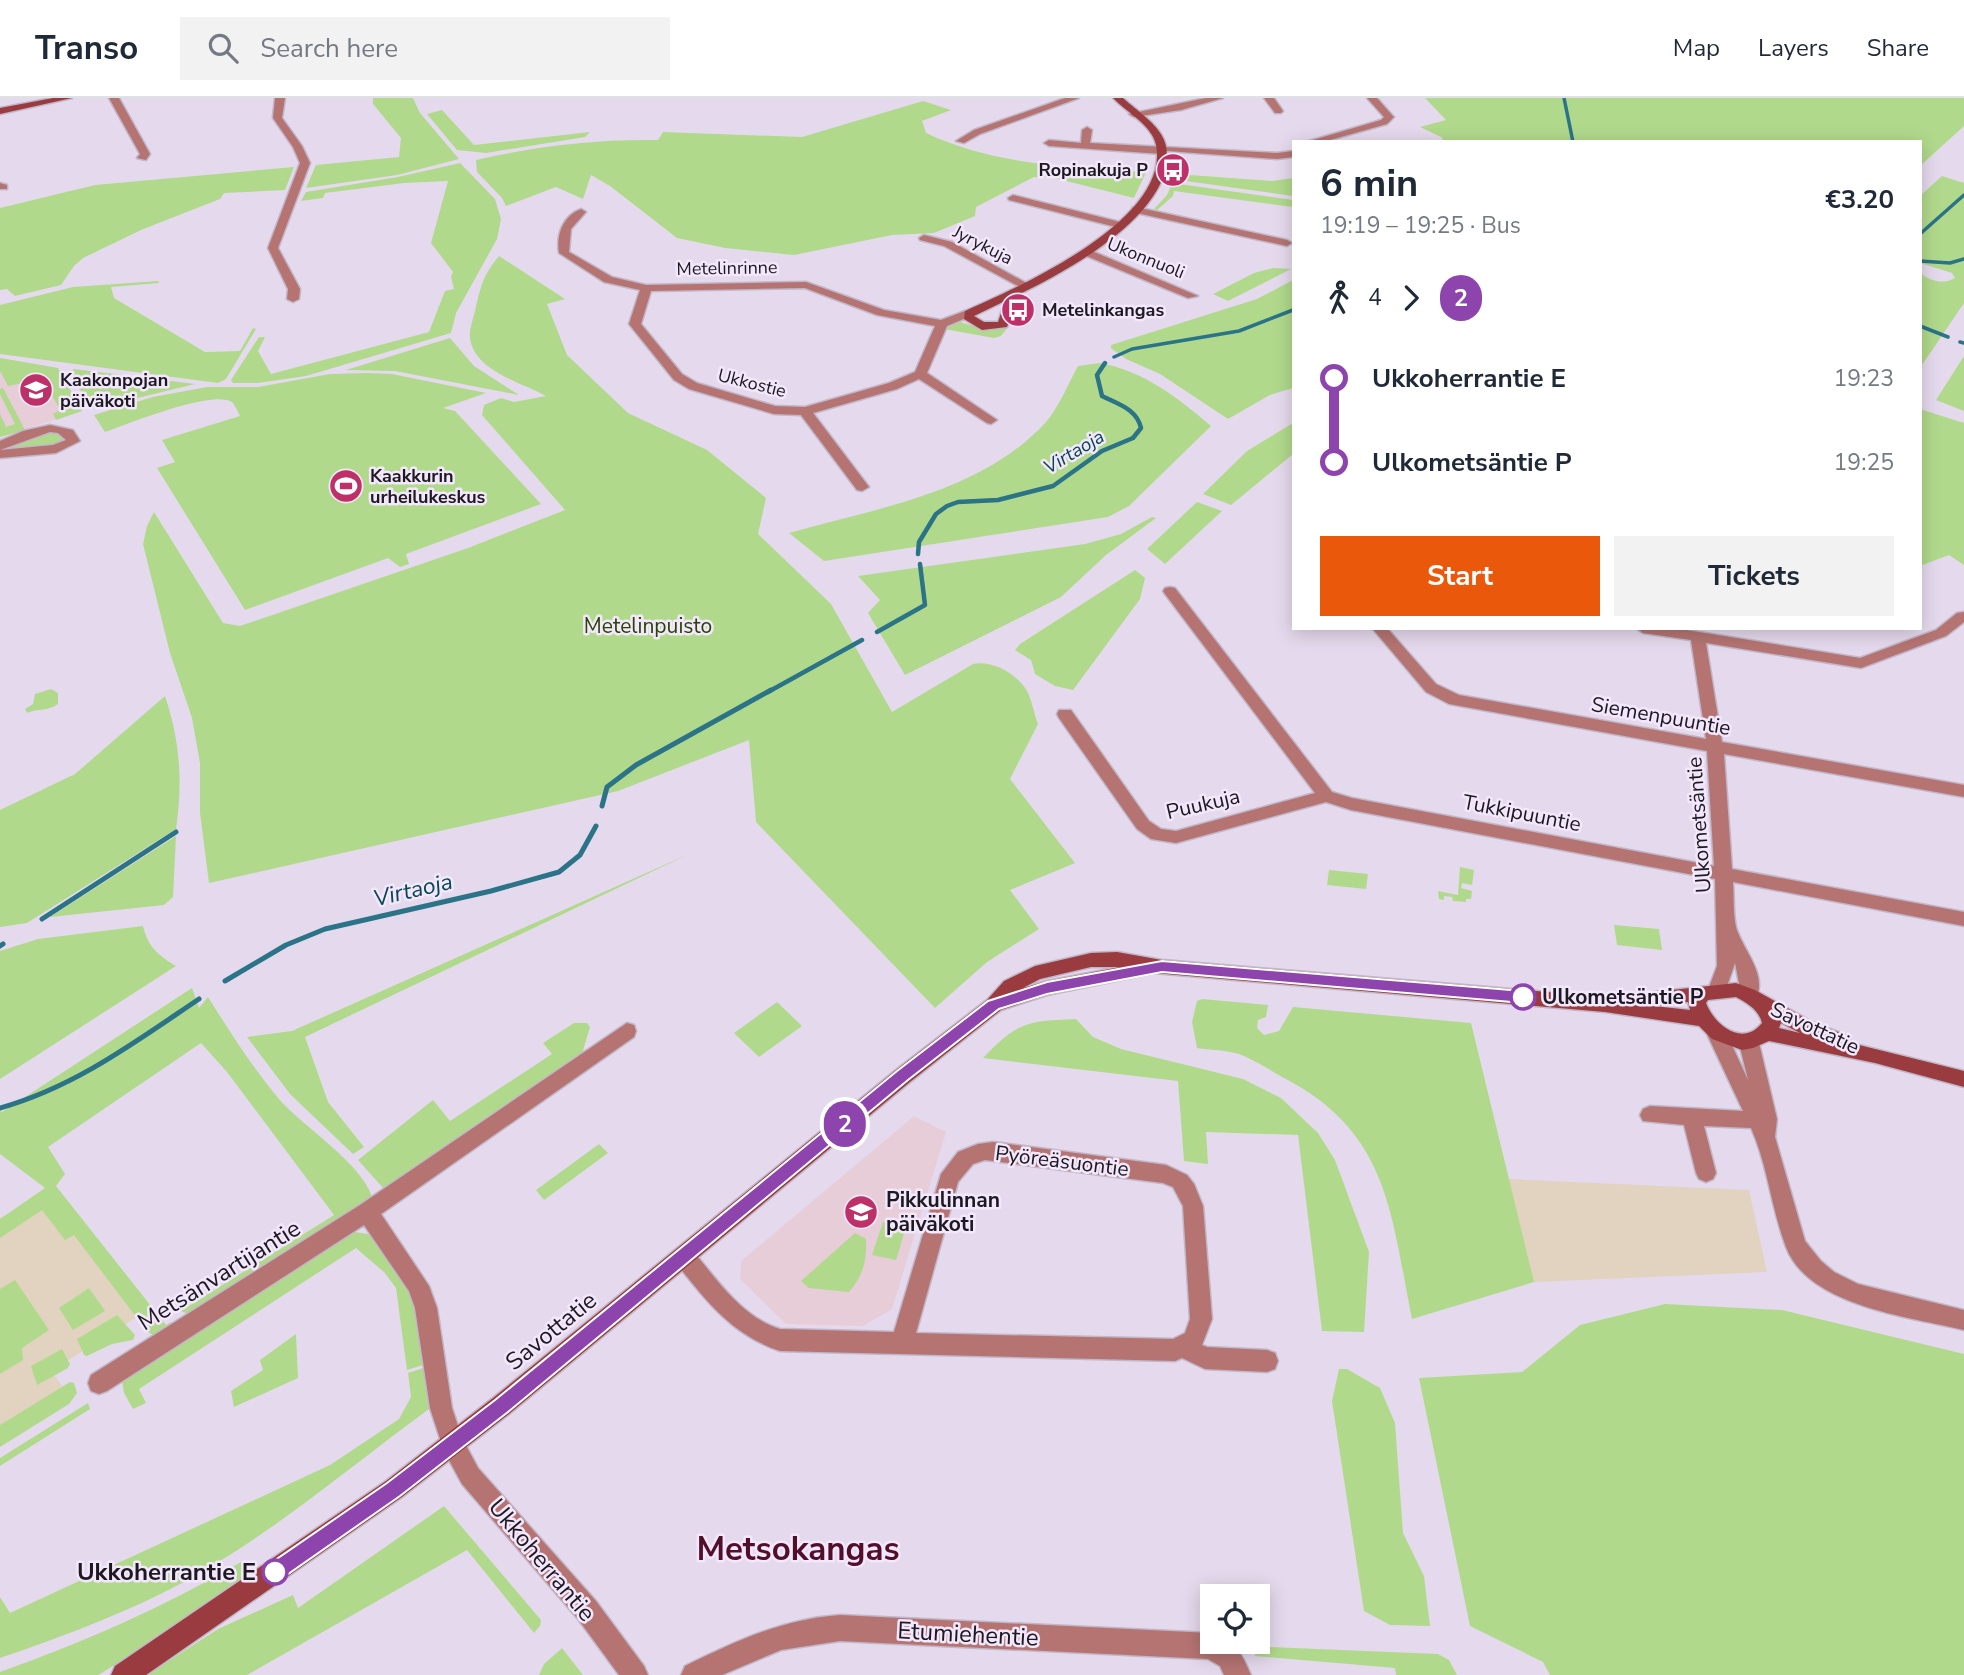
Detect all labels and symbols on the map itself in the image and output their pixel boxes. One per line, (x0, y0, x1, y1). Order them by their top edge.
bus stop icon: Ropinakuja P (1154, 151, 1192, 189)
place label: Ropinakuja P (1039, 158, 1148, 182)
street label: Jyrykuja (948, 219, 1017, 270)
street label: Ukonnuoli (1104, 232, 1188, 284)
street label: Metelinrinne (676, 255, 778, 281)
bus stop icon: Metelinkangas (999, 291, 1037, 329)
place label: Metelinkangas (1042, 298, 1164, 322)
street label: Ukkostie (715, 363, 789, 403)
place label: Kaakonpojan päiväkoti (60, 368, 168, 413)
school or university icon: Kaakonpojan päiväkoti (17, 371, 55, 409)
water label: Virtaoja (1039, 424, 1109, 480)
place label: Kaakkurin urheilukeskus (370, 464, 486, 509)
sports icon: Kaakkurin urheilukeskus (327, 467, 365, 505)
park label: Metelinpuisto (584, 612, 712, 640)
street label: Siemenpuuntie (1589, 690, 1733, 742)
street label: Ulkometsäntie (1680, 756, 1718, 894)
street label: Puukuja (1163, 782, 1243, 826)
street label: Tukkipuuntie (1460, 788, 1584, 838)
water label: Virtaoja (370, 866, 456, 914)
place label: Ulkometsäntie P (1542, 983, 1704, 1011)
marker: Ulkometsäntie P (1510, 984, 1536, 1010)
street label: Savottatie (1766, 995, 1864, 1061)
line badge: 2 (822, 1101, 868, 1147)
street label: Pyöreäsuontie (994, 1139, 1130, 1183)
place label: Pikkulinnan päiväkoti (886, 1186, 1000, 1238)
school or university icon: Pikkulinnan päiväkoti (842, 1193, 880, 1231)
street label: Metsänvartijantie (132, 1212, 306, 1338)
street label: Savottatie (499, 1284, 603, 1378)
street label: Ukkoherrantie (481, 1492, 603, 1628)
district label: Metsokangas (696, 1527, 900, 1572)
place label: Ukkoherrantie E (77, 1556, 256, 1588)
marker: Ukkoherrantie E (262, 1559, 288, 1585)
street label: Etumiehentie (897, 1614, 1039, 1654)

